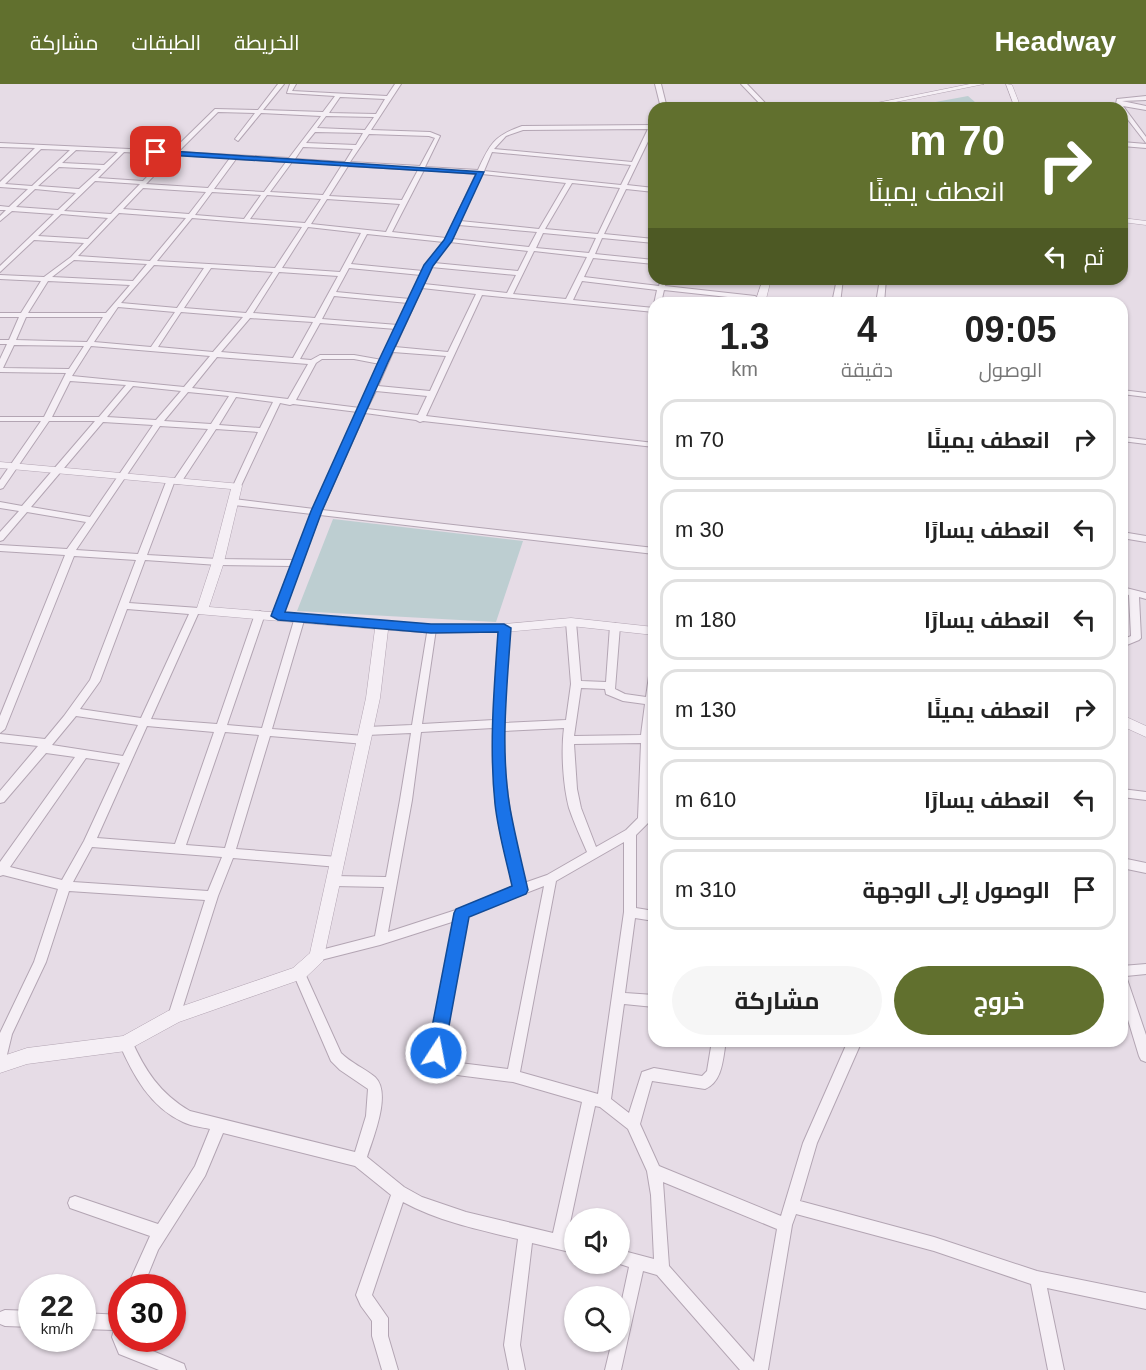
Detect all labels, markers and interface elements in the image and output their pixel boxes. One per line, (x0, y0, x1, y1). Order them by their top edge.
text: Headway (995, 26, 1116, 57)
text: مشاركة (30, 31, 99, 54)
text: الطبقات (132, 31, 201, 54)
text: الخريطة (234, 31, 300, 54)
text: 70 m (909, 117, 1005, 164)
pin (130, 126, 181, 177)
icon: right (1026, 126, 1104, 204)
icon: arrive (139, 135, 172, 168)
text: انعطف يمينًا (868, 177, 1005, 207)
icon: left (1039, 240, 1072, 273)
text: ثم (1084, 245, 1104, 270)
text: 4 (857, 309, 877, 350)
text: 09:05 (964, 309, 1057, 350)
text: 1.3 (719, 316, 770, 357)
text: km (731, 358, 758, 380)
text: دقيقة (841, 359, 893, 381)
text: الوصول (979, 359, 1042, 381)
icon: right (1068, 423, 1101, 456)
text: 70 m (675, 427, 724, 452)
text: انعطف يمينًا (927, 428, 1050, 453)
icon: left (1068, 513, 1101, 546)
text: 30 m (675, 517, 724, 542)
text: انعطف يسارًا (924, 518, 1050, 543)
icon: left (1068, 603, 1101, 636)
text: 180 m (675, 607, 736, 632)
text: انعطف يسارًا (924, 608, 1050, 633)
icon: right (1068, 693, 1101, 726)
text: 130 m (675, 697, 736, 722)
text: انعطف يمينًا (927, 698, 1050, 723)
icon: left (1068, 783, 1101, 816)
text: 610 m (675, 787, 736, 812)
text: انعطف يسارًا (924, 788, 1050, 813)
icon: arrive (1068, 873, 1101, 906)
text: 310 m (675, 877, 736, 902)
text: الوصول إلى الوجهة (863, 878, 1050, 903)
button: مشاركة (672, 966, 882, 1035)
button: خروج (894, 966, 1104, 1035)
position arrow (404, 1021, 468, 1085)
map controls (564, 1208, 630, 1352)
button: sound (564, 1208, 630, 1274)
speed limit sign: 30 (108, 1274, 186, 1352)
button: search (564, 1286, 630, 1352)
text: 22 (40, 1289, 74, 1322)
text: km/h (41, 1320, 73, 1337)

